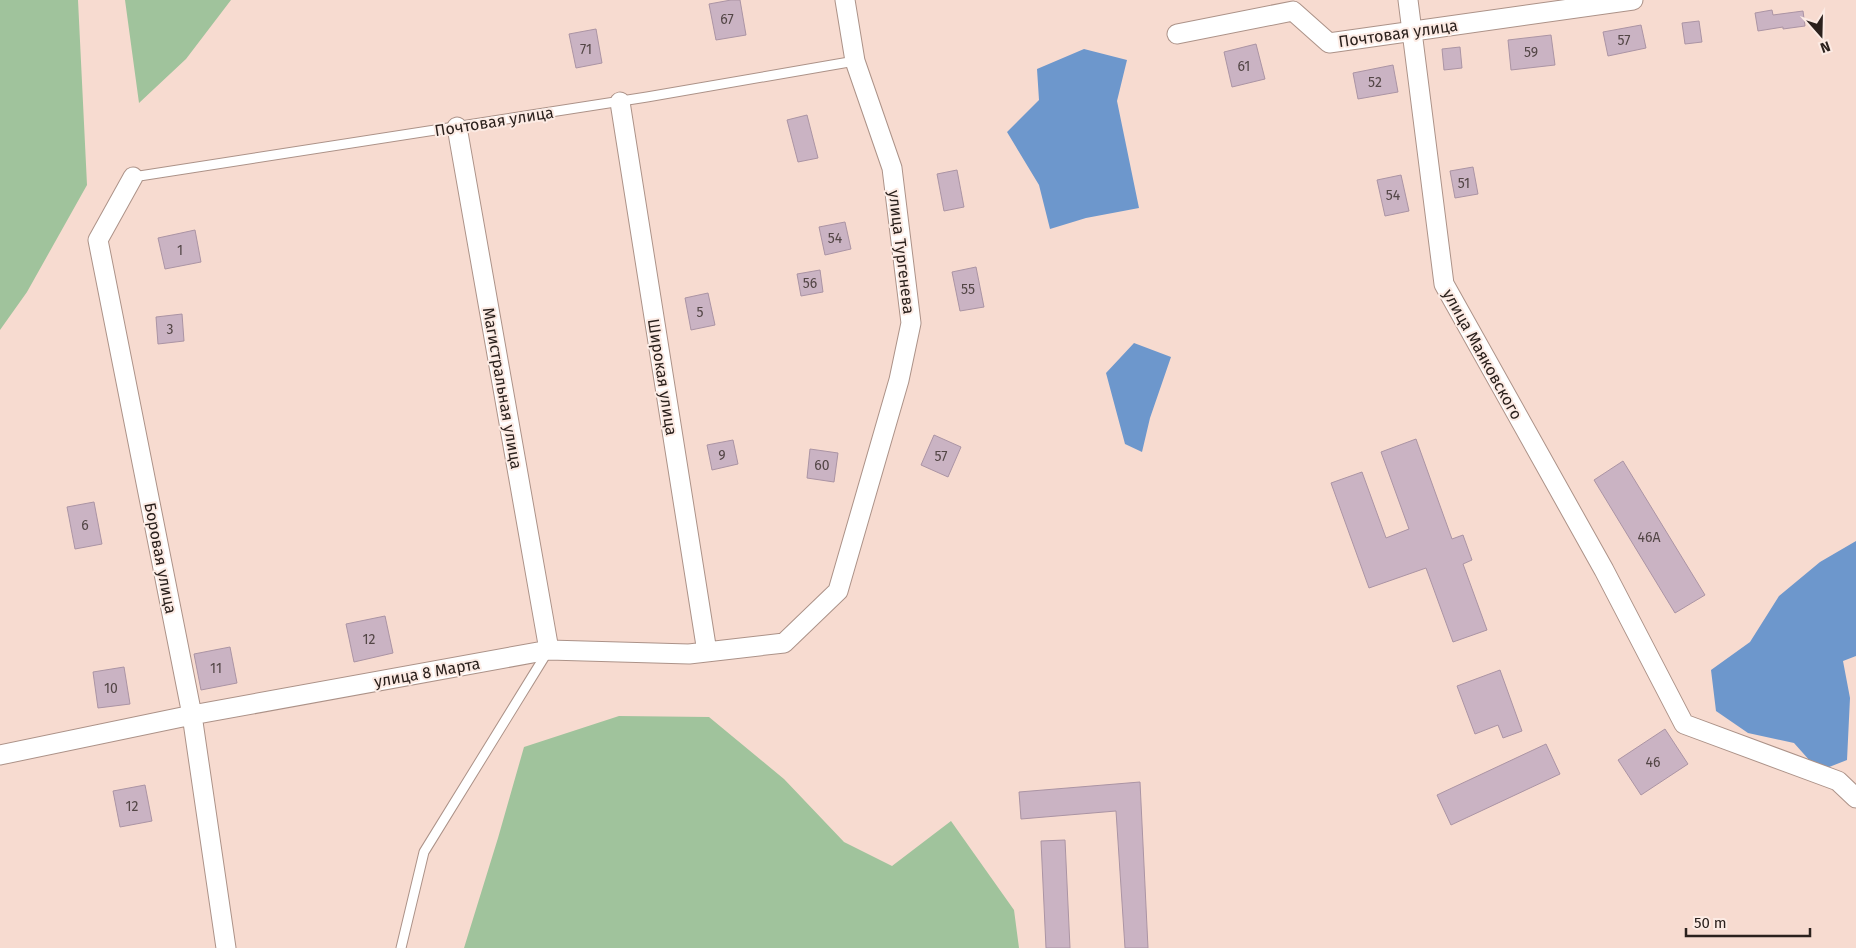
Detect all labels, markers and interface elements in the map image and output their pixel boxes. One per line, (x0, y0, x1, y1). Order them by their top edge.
north arrow (1796, 10, 1846, 60)
house number: 67 (720, 11, 734, 28)
street label: Почтовая улица (1337, 16, 1459, 51)
house number: 57 (1618, 32, 1630, 49)
text: N (1818, 37, 1833, 56)
house number: 71 (580, 41, 592, 58)
house number: 59 (1524, 44, 1538, 61)
house number: 61 (1238, 58, 1250, 75)
house number: 52 (1368, 74, 1382, 91)
street label: Почтовая улица (433, 103, 555, 140)
house number: 51 (1458, 175, 1470, 192)
house number: 54 (1386, 187, 1401, 204)
street label: улица Тургенева (884, 189, 919, 315)
house number: 54 (828, 230, 843, 247)
house number: 1 (177, 242, 183, 259)
house number: 56 (803, 275, 817, 292)
house number: 55 (961, 281, 975, 298)
street label: улица Маяковского (1439, 286, 1526, 423)
house number: 5 (696, 304, 704, 321)
street label: Магистральная улица (479, 306, 526, 470)
street label: Широкая улица (644, 317, 681, 437)
house number: 3 (167, 321, 174, 338)
house number: 9 (718, 447, 726, 464)
house number: 57 (935, 448, 947, 465)
house number: 60 (814, 457, 830, 474)
street label: Боровая улица (140, 501, 181, 615)
house number: 6 (81, 517, 89, 534)
house number: 46А (1638, 529, 1660, 546)
house number: 12 (363, 631, 376, 648)
street label: улица 8 Марта (373, 654, 482, 691)
house number: 11 (210, 660, 222, 677)
house number: 10 (104, 680, 118, 697)
house number: 46 (1646, 754, 1660, 771)
house number: 12 (126, 798, 139, 815)
scale bar (1686, 906, 1810, 938)
text: 50 m (1694, 914, 1727, 932)

